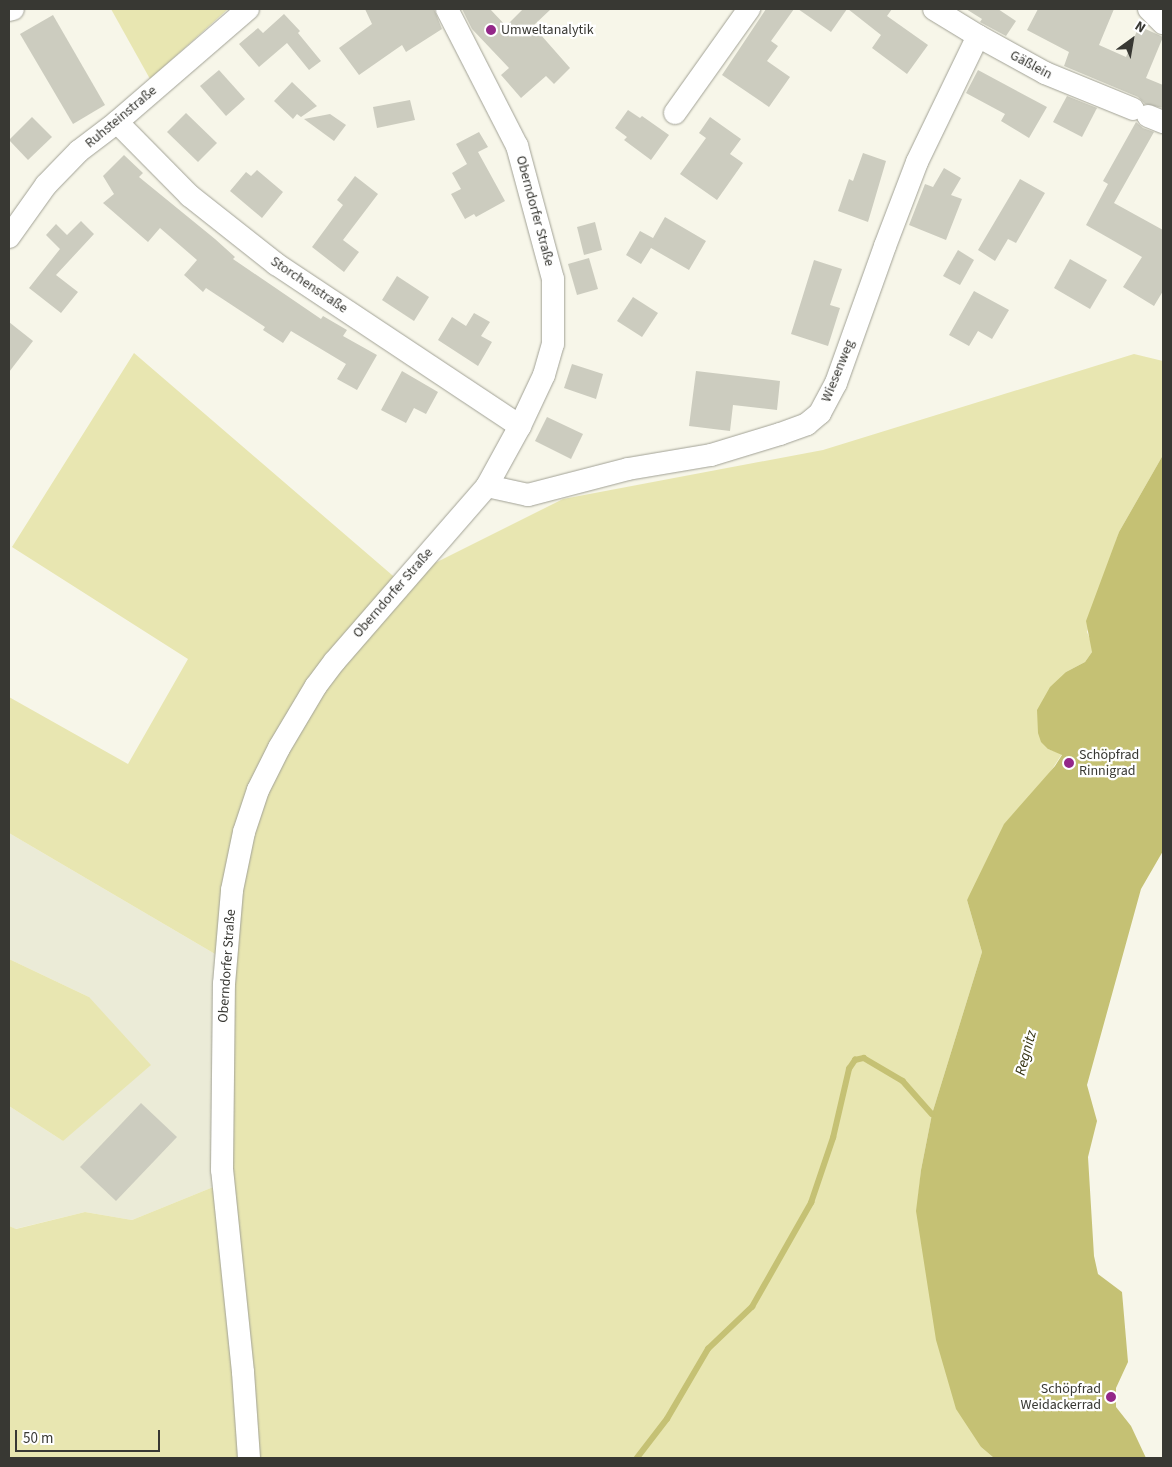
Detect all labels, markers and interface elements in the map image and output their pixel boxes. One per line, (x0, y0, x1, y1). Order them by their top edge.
north arrow (1107, 15, 1157, 65)
text: N (1131, 16, 1149, 38)
place label: Umweltanalytik (501, 22, 594, 38)
marker: Umweltanalytik (485, 24, 497, 36)
street label: Gäßlein (1007, 47, 1055, 83)
street label: Ruhsteinstraße (82, 82, 160, 152)
street label: Oberndorfer Straße (512, 154, 558, 268)
street label: Storchenstraße (267, 253, 351, 317)
street label: Wiesenweg (818, 337, 858, 405)
street label: Oberndorfer Straße (349, 545, 437, 641)
place label: Schöpfrad Rinnigrad (1079, 747, 1139, 780)
marker: Schöpfrad Rinnigrad (1063, 757, 1075, 769)
street label: Oberndorfer Straße (215, 909, 239, 1023)
water label: Regnitz (1011, 1029, 1041, 1077)
place label: Schöpfrad Weidackerrad (1021, 1381, 1101, 1414)
marker: Schöpfrad Weidackerrad (1105, 1391, 1117, 1403)
scale bar (18, 1420, 162, 1452)
text: 50 m (23, 1428, 53, 1449)

